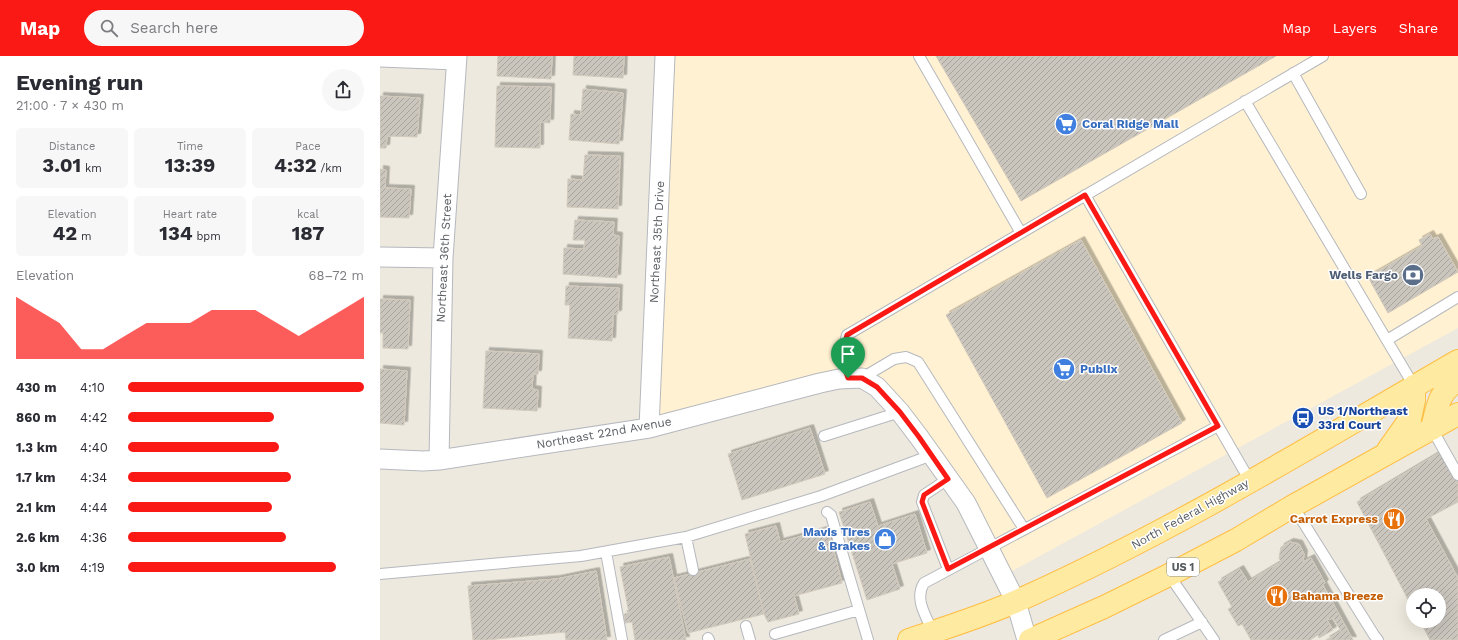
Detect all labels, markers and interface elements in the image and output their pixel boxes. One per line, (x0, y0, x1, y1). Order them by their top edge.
search box (84, 10, 364, 46)
text: Map (20, 17, 60, 40)
icon: search (98, 17, 120, 39)
text: Search here (130, 19, 218, 37)
text: Map (1282, 20, 1311, 36)
text: Layers (1333, 20, 1377, 36)
text: Share (1399, 20, 1438, 36)
button: share (322, 69, 364, 111)
text: Evening run (16, 70, 144, 95)
text: 21:00 · 7 × 430 m (16, 98, 124, 113)
supermarket icon: Coral Ridge Mall (1053, 111, 1079, 137)
place label: Coral Ridge Mall (1082, 117, 1179, 131)
text: Distance (49, 140, 95, 153)
text: Time (177, 140, 203, 153)
text: Pace (295, 140, 321, 153)
text: 3.01 (42, 153, 81, 177)
text: 13:39 (165, 153, 215, 177)
text: 4:32 (274, 153, 317, 177)
text: km (81, 162, 102, 175)
text: /km (317, 162, 342, 175)
street label: Northeast 35th Drive (647, 180, 667, 304)
street label: Northeast 36th Street (434, 193, 454, 323)
text: Elevation (47, 208, 97, 221)
text: Heart rate (163, 208, 217, 221)
text: kcal (297, 208, 319, 221)
text: 42 (53, 221, 77, 245)
text: 134 (159, 221, 193, 245)
text: 187 (292, 221, 324, 245)
text: m (77, 230, 91, 243)
text: bpm (193, 230, 221, 243)
bank icon: Wells Fargo (1400, 262, 1426, 288)
text: Elevation (16, 268, 74, 283)
text: 68–72 m (309, 268, 364, 283)
place label: Wells Fargo (1329, 268, 1398, 282)
pin (831, 337, 865, 378)
icon: arrive (837, 343, 859, 365)
supermarket icon: Publix (1051, 356, 1077, 382)
place label: Publix (1080, 362, 1117, 376)
text: 430 m (16, 380, 56, 395)
text: 4:10 (80, 380, 105, 395)
place label: US 1/Northeast 33rd Court (1318, 404, 1409, 432)
bus stop icon: US 1/Northeast 33rd Court (1290, 405, 1316, 431)
text: 860 m (16, 410, 56, 425)
text: 4:42 (80, 410, 107, 425)
street label: Northeast 22nd Avenue (535, 414, 673, 452)
text: 1.3 km (16, 440, 57, 455)
text: 4:40 (80, 440, 108, 455)
text: 1.7 km (16, 470, 56, 485)
text: 4:34 (80, 470, 107, 485)
street label: North Federal Highway (1129, 475, 1252, 552)
text: 2.1 km (16, 500, 56, 515)
text: 4:44 (80, 500, 108, 515)
restaurant icon: Carrot Express (1381, 506, 1407, 532)
place label: Carrot Express (1290, 512, 1379, 526)
place label: Mavis Tires & Brakes (803, 525, 871, 553)
shop icon: Mavis Tires & Brakes (872, 526, 898, 552)
text: 2.6 km (16, 530, 60, 545)
text: 4:36 (80, 530, 107, 545)
road number: US 1 (1167, 558, 1199, 576)
text: 3.0 km (16, 560, 60, 575)
text: 4:19 (80, 560, 105, 575)
restaurant icon: Bahama Breeze (1264, 583, 1290, 609)
map controls (1406, 588, 1446, 628)
button: locate (1406, 588, 1446, 628)
place label: Bahama Breeze (1292, 589, 1383, 603)

